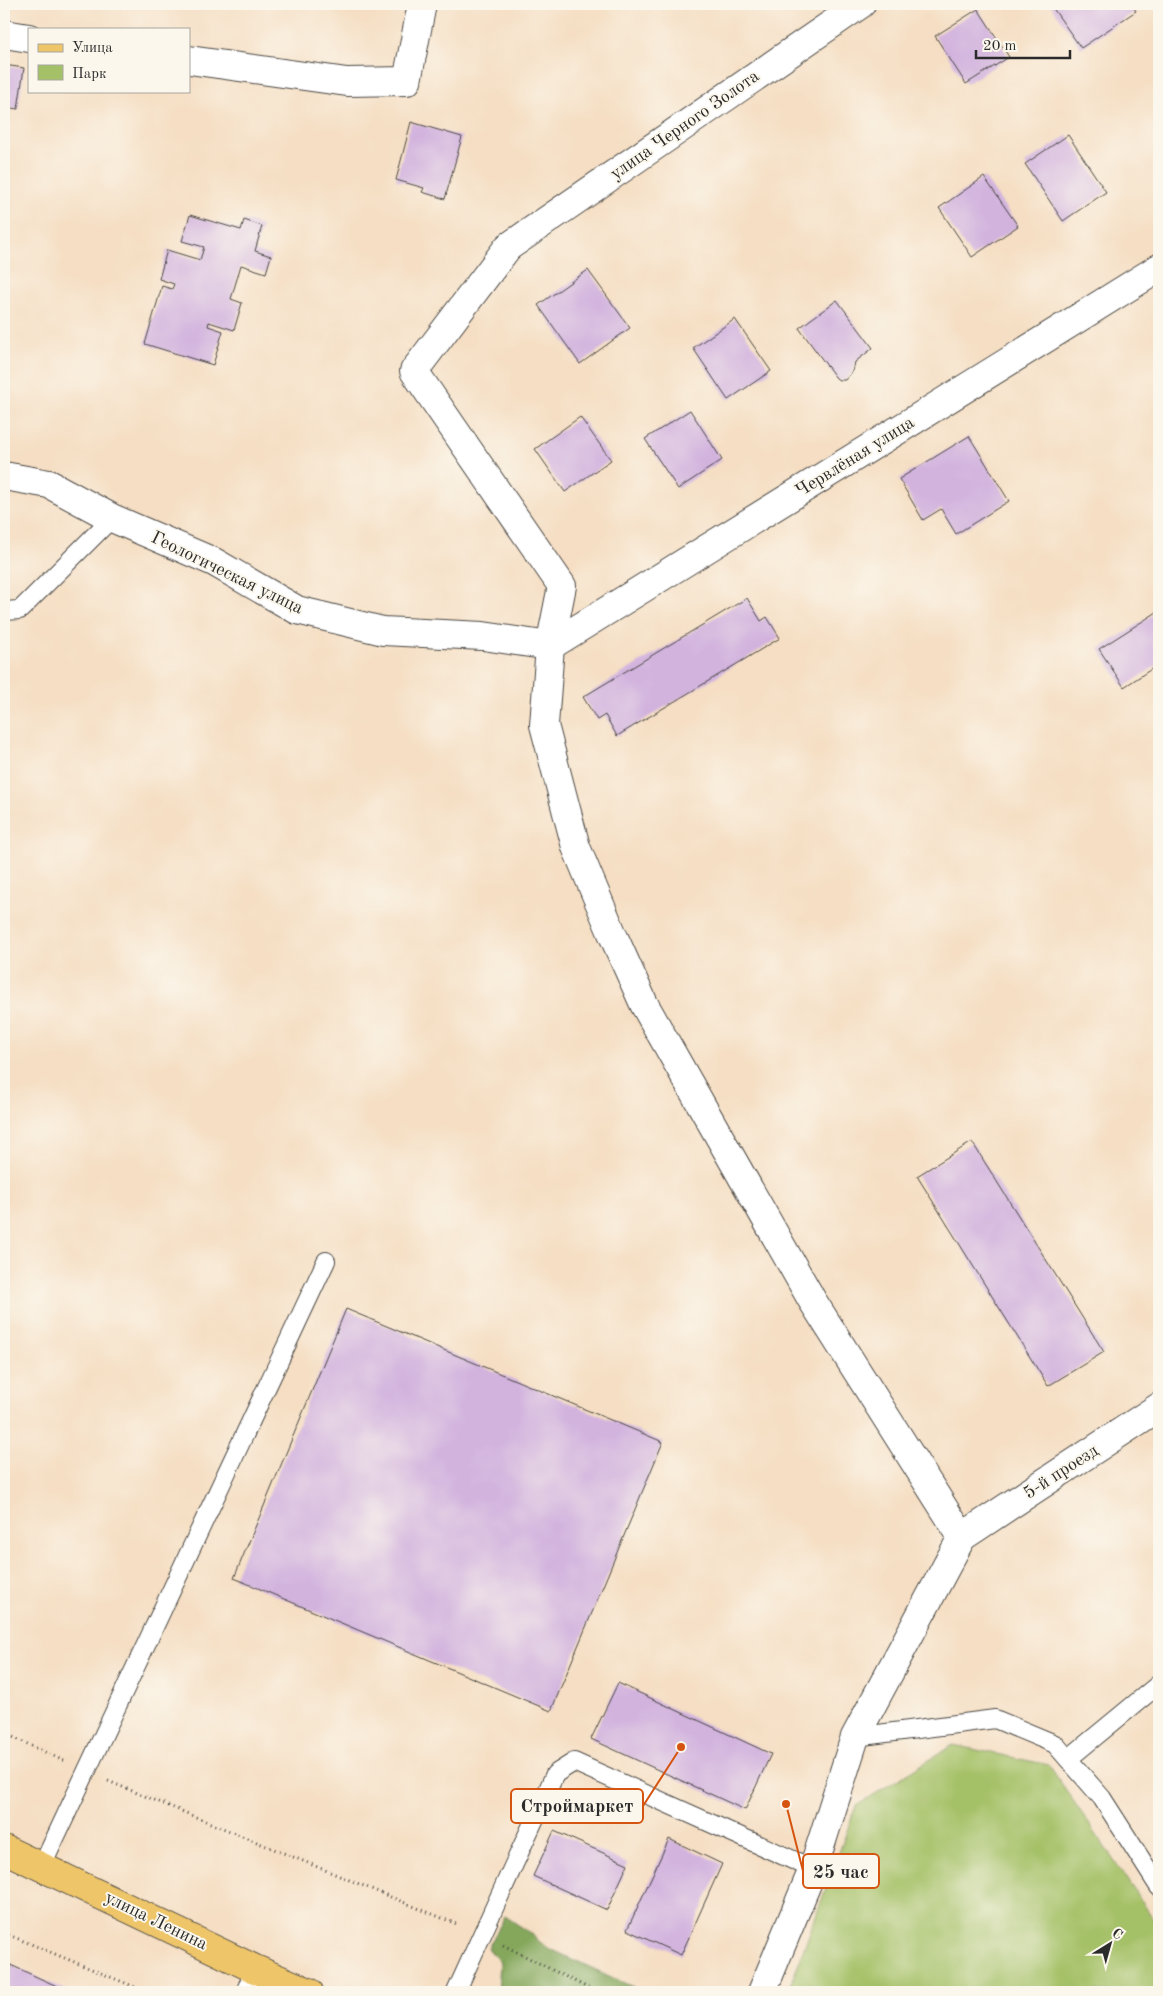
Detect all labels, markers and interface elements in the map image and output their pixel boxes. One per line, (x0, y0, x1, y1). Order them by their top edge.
legend (28, 28, 190, 92)
scale bar (976, 28, 1069, 60)
text: 20 m (983, 39, 1017, 54)
text: Улица (72, 41, 113, 56)
text: Парк (72, 67, 107, 82)
street label: улица Черного Золота (607, 67, 763, 183)
street label: Червлёная улица (793, 413, 918, 501)
street label: Геологическая улица (148, 528, 306, 618)
street label: 5-й проезд (1021, 1441, 1102, 1503)
callout: Строймаркет (511, 1789, 643, 1823)
text: Строймаркет (521, 1798, 633, 1817)
callout: 25 час (803, 1854, 879, 1888)
text: 25 час (813, 1864, 869, 1883)
street label: улица Ленина (102, 1888, 210, 1954)
north arrow (1086, 1918, 1136, 1968)
text: С (1109, 1926, 1125, 1943)

